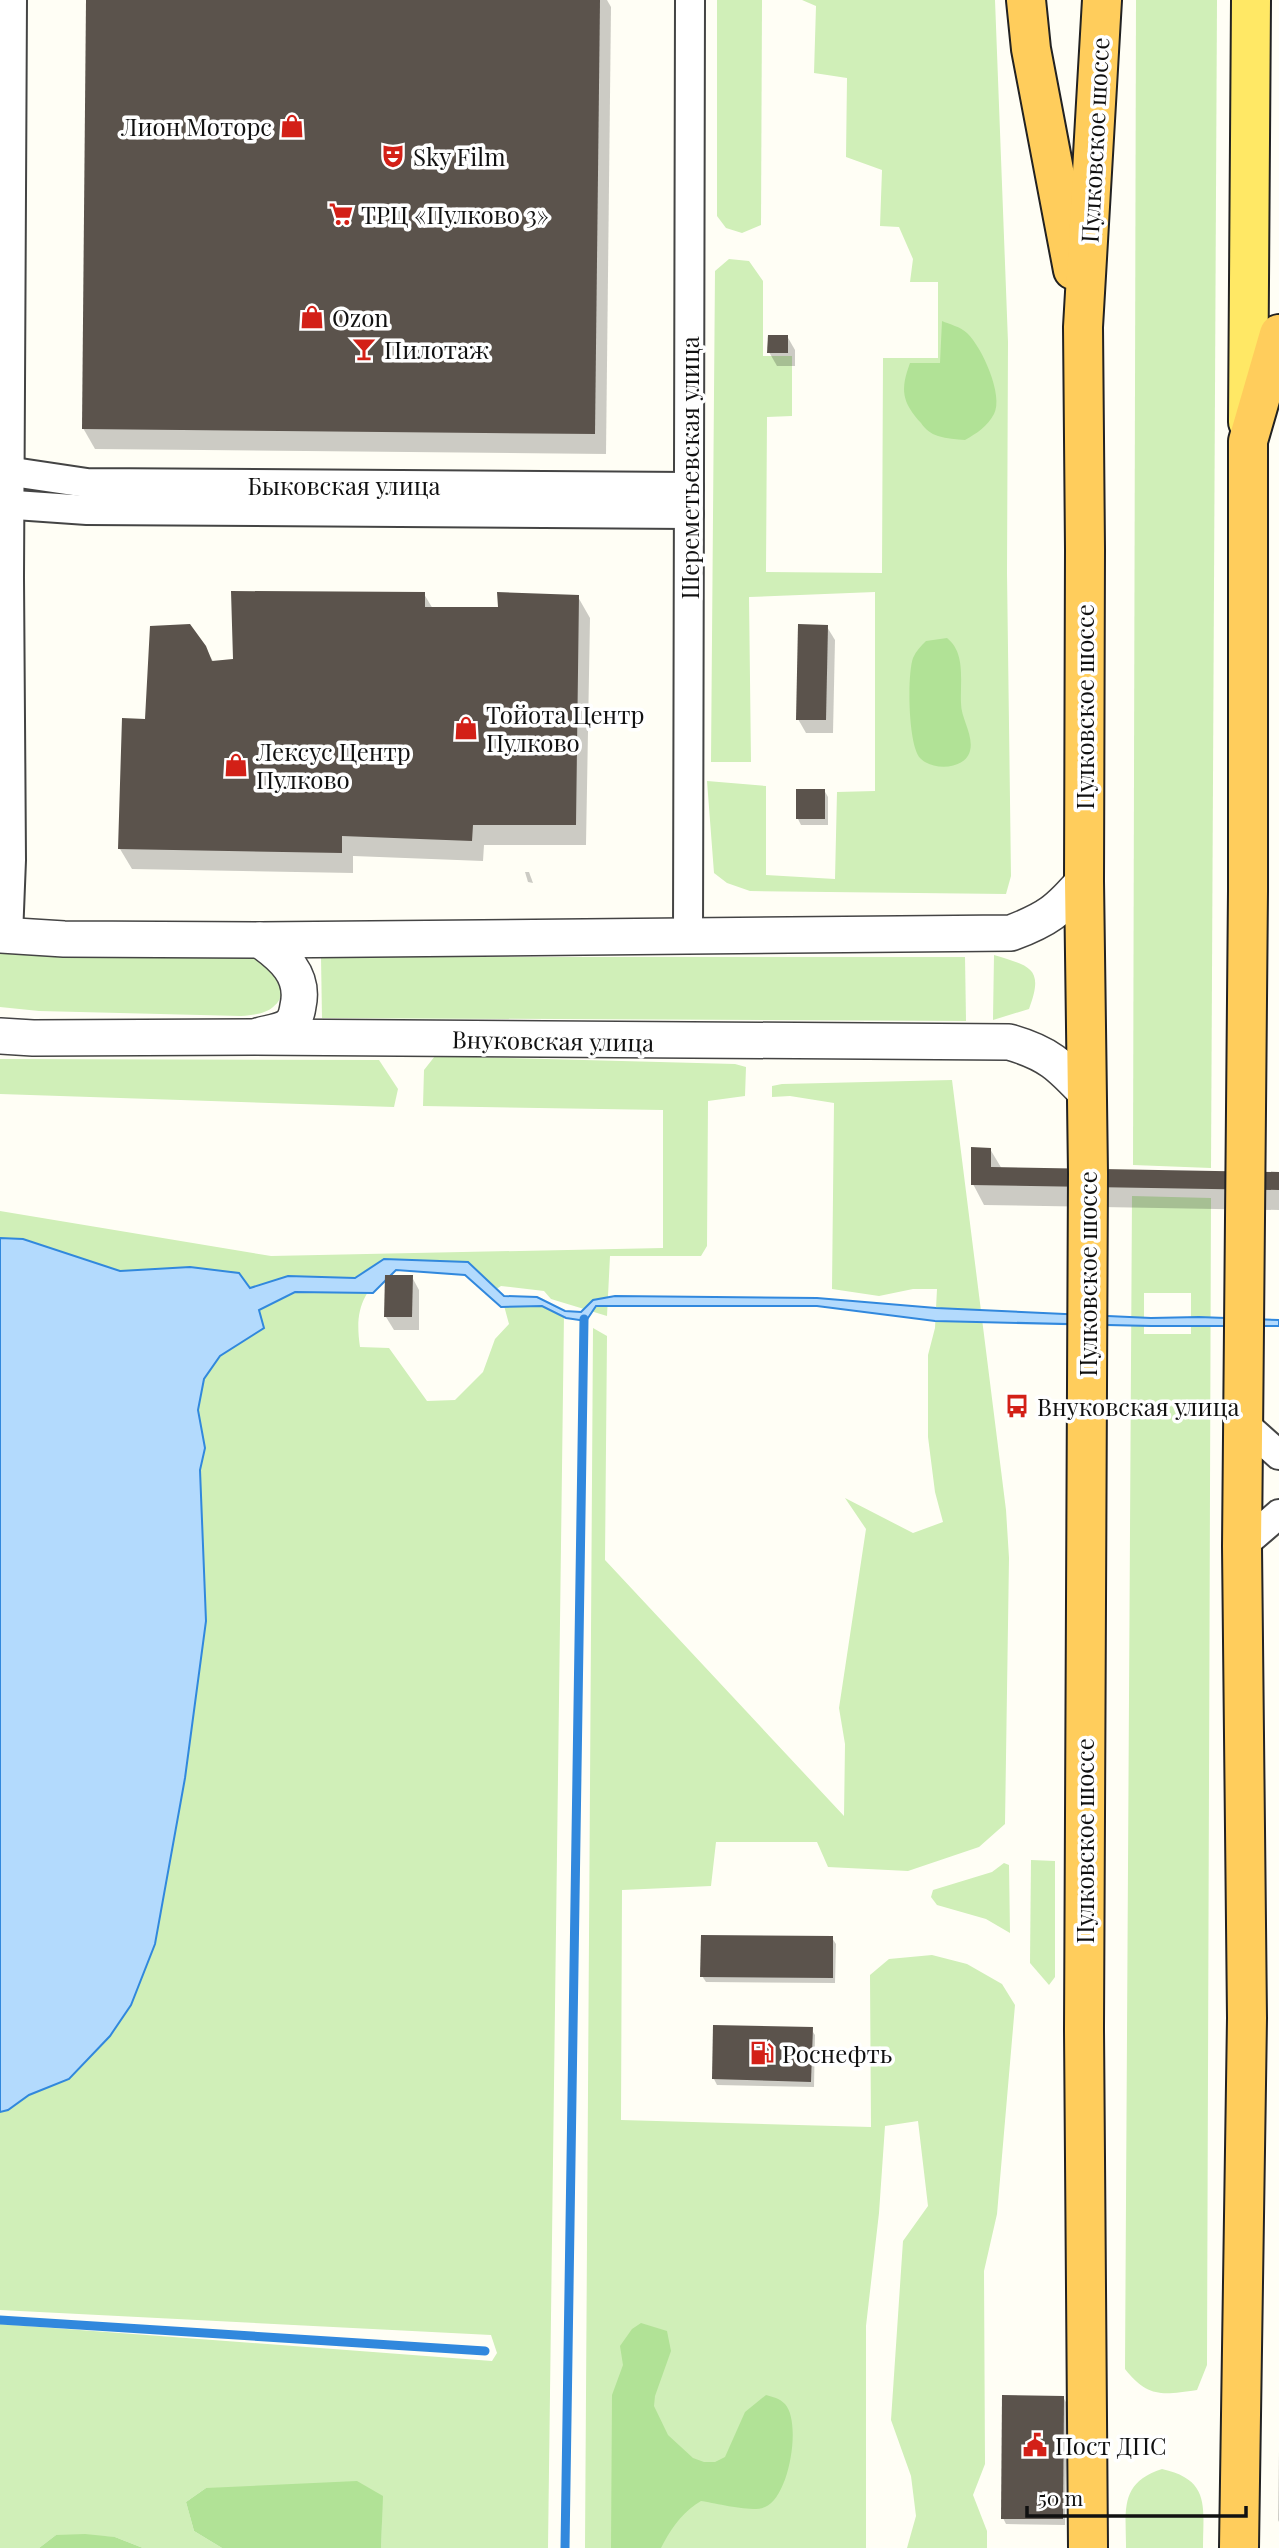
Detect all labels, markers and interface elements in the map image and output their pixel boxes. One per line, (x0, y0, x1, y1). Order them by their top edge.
street label: Пулковское шоссе (1073, 36, 1115, 244)
place label: Лион Моторс (120, 110, 272, 142)
shop icon: Лион Моторс (278, 112, 306, 140)
place label: Sky Film (413, 140, 505, 172)
theatre icon: Sky Film (379, 142, 407, 170)
place label: ТРЦ «Пулково 3» (361, 198, 549, 230)
supermarket icon: ТРЦ «Пулково 3» (327, 200, 355, 228)
place label: Ozon (332, 301, 389, 333)
shop icon: Ozon (298, 303, 326, 331)
place label: Пилотаж (384, 333, 489, 365)
bar icon: Пилотаж (350, 335, 378, 363)
street label: Шереметьевская улица (673, 336, 705, 600)
street label: Быковская улица (247, 469, 441, 501)
street label: Пулковское шоссе (1068, 604, 1100, 810)
place label: Тойота Центр Пулково (486, 698, 644, 758)
shop icon: Тойота Центр Пулково (452, 714, 480, 742)
place label: Лексус Центр Пулково (255, 735, 411, 795)
shop icon: Лексус Центр Пулково (222, 751, 250, 779)
street label: Внуковская улица (452, 1022, 654, 1058)
street label: Пулковское шоссе (1071, 1171, 1103, 1377)
place label: Внуковская улица (1037, 1390, 1239, 1422)
bus stop icon: Внуковская улица (1003, 1392, 1031, 1420)
street label: Пулковское шоссе (1068, 1738, 1100, 1944)
place label: Роснефть (782, 2037, 892, 2069)
fuel station icon: Роснефть (748, 2039, 776, 2067)
place label: Пост ДПС (1055, 2429, 1166, 2461)
public building icon: Пост ДПС (1021, 2431, 1049, 2459)
scale bar (1027, 2474, 1246, 2518)
text: 50 m (1038, 2483, 1084, 2511)

